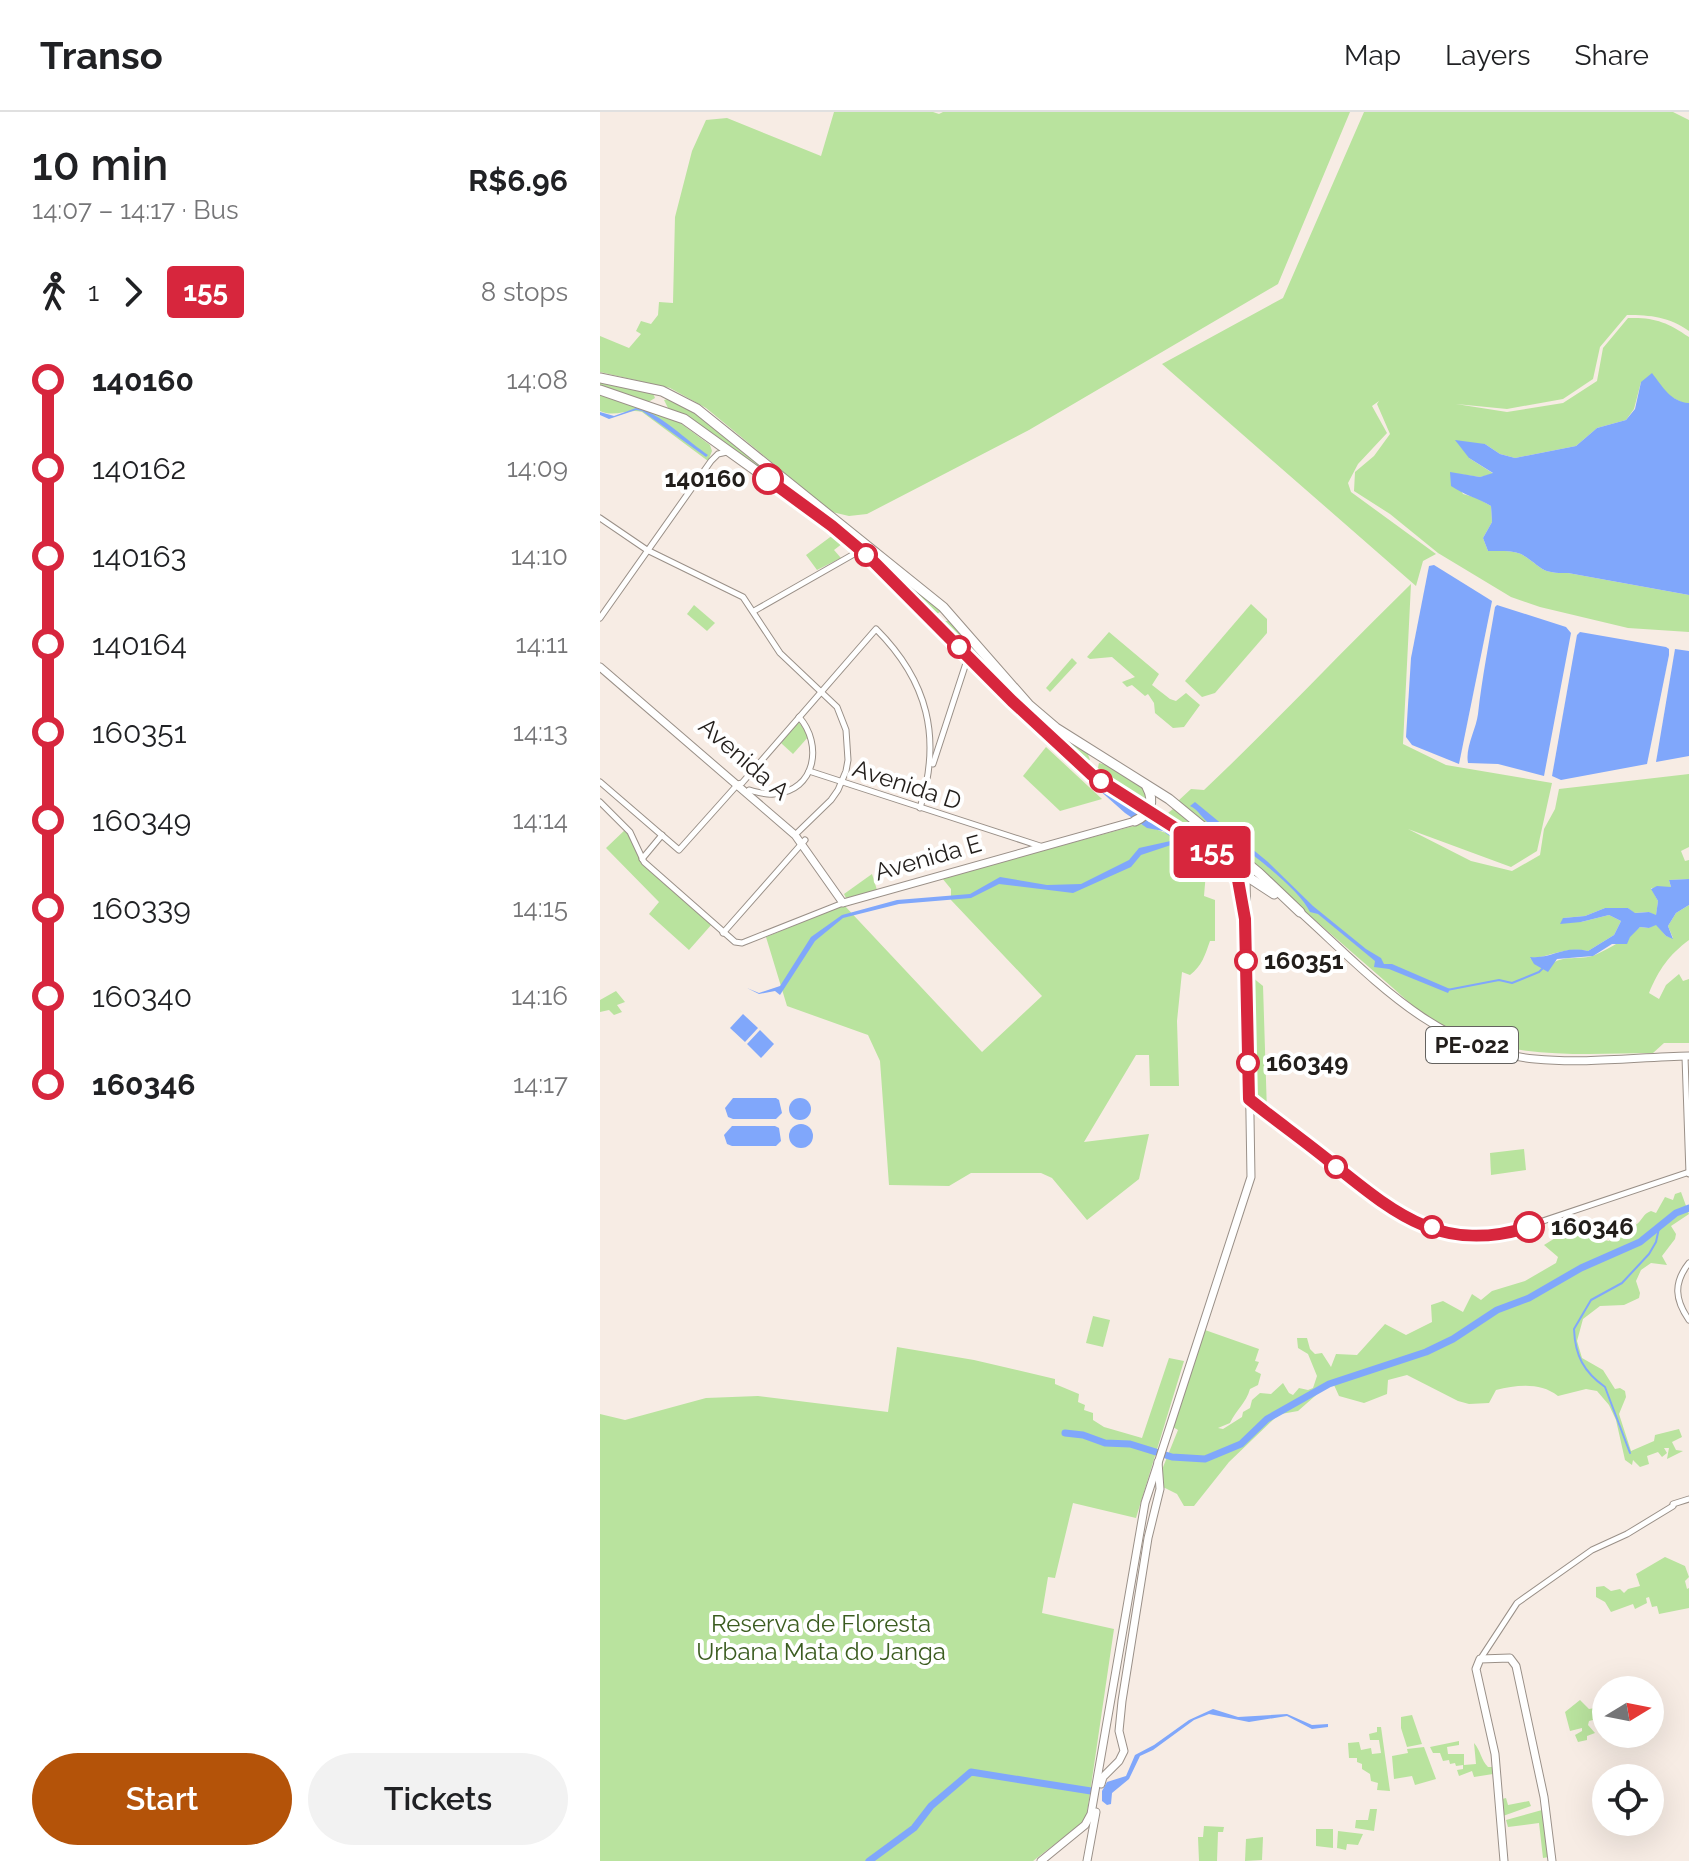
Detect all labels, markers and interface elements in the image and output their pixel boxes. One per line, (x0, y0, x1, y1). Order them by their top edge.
text: Transo (40, 33, 163, 78)
text: Map (1344, 39, 1401, 72)
text: Layers (1445, 39, 1531, 72)
text: Share (1575, 39, 1649, 72)
text: 10 min (32, 139, 168, 190)
text: R$6.96 (468, 163, 568, 198)
text: 14:07 – 14:17 · Bus (32, 195, 239, 225)
icon: walk (32, 270, 76, 314)
icon: forward (111, 270, 155, 314)
text: 155 (183, 275, 228, 308)
text: 1 (88, 277, 99, 307)
text: 8 stops (481, 277, 568, 307)
text: 140160 (92, 363, 194, 398)
text: 14:08 (506, 365, 568, 395)
text: 140162 (92, 451, 186, 486)
text: 14:09 (507, 453, 568, 483)
place label: 140160 (665, 464, 746, 493)
marker: 140160 (753, 464, 783, 494)
text: 140163 (92, 539, 187, 574)
text: 14:10 (511, 541, 568, 571)
unlabelled marker (855, 544, 877, 566)
text: 140164 (92, 627, 187, 662)
text: 14:11 (516, 629, 568, 659)
unlabelled marker (948, 636, 970, 658)
street label: Avenida A (693, 711, 796, 806)
text: 160351 (92, 715, 187, 750)
text: 14:13 (513, 717, 568, 747)
street label: Avenida D (849, 753, 965, 816)
unlabelled marker (1090, 770, 1112, 792)
text: 160349 (92, 803, 191, 838)
text: 14:14 (512, 805, 568, 835)
line badge: 155 (1166, 826, 1258, 878)
street label: Avenida E (871, 828, 985, 887)
text: 155 (1190, 835, 1234, 868)
text: 160339 (92, 891, 191, 926)
text: 14:15 (512, 893, 568, 923)
place label: 160351 (1264, 946, 1344, 975)
marker: 160351 (1235, 950, 1257, 972)
text: 160340 (92, 979, 192, 1014)
text: 14:16 (511, 981, 568, 1011)
road number: PE-022 (1426, 1027, 1518, 1063)
place label: 160349 (1266, 1048, 1348, 1077)
marker: 160349 (1237, 1052, 1259, 1074)
text: 160346 (92, 1067, 196, 1102)
text: 14:17 (513, 1069, 568, 1099)
unlabelled marker (1325, 1156, 1347, 1178)
marker: 160346 (1514, 1212, 1544, 1242)
place label: 160346 (1551, 1212, 1634, 1241)
unlabelled marker (1421, 1216, 1443, 1238)
park label: Reserva de Floresta Urbana Mata do Janga (696, 1609, 946, 1666)
north arrow (1592, 1676, 1664, 1748)
map controls (1592, 1676, 1664, 1836)
button: Start (32, 1753, 292, 1845)
button: Tickets (308, 1753, 568, 1845)
button: locate (1592, 1764, 1664, 1836)

